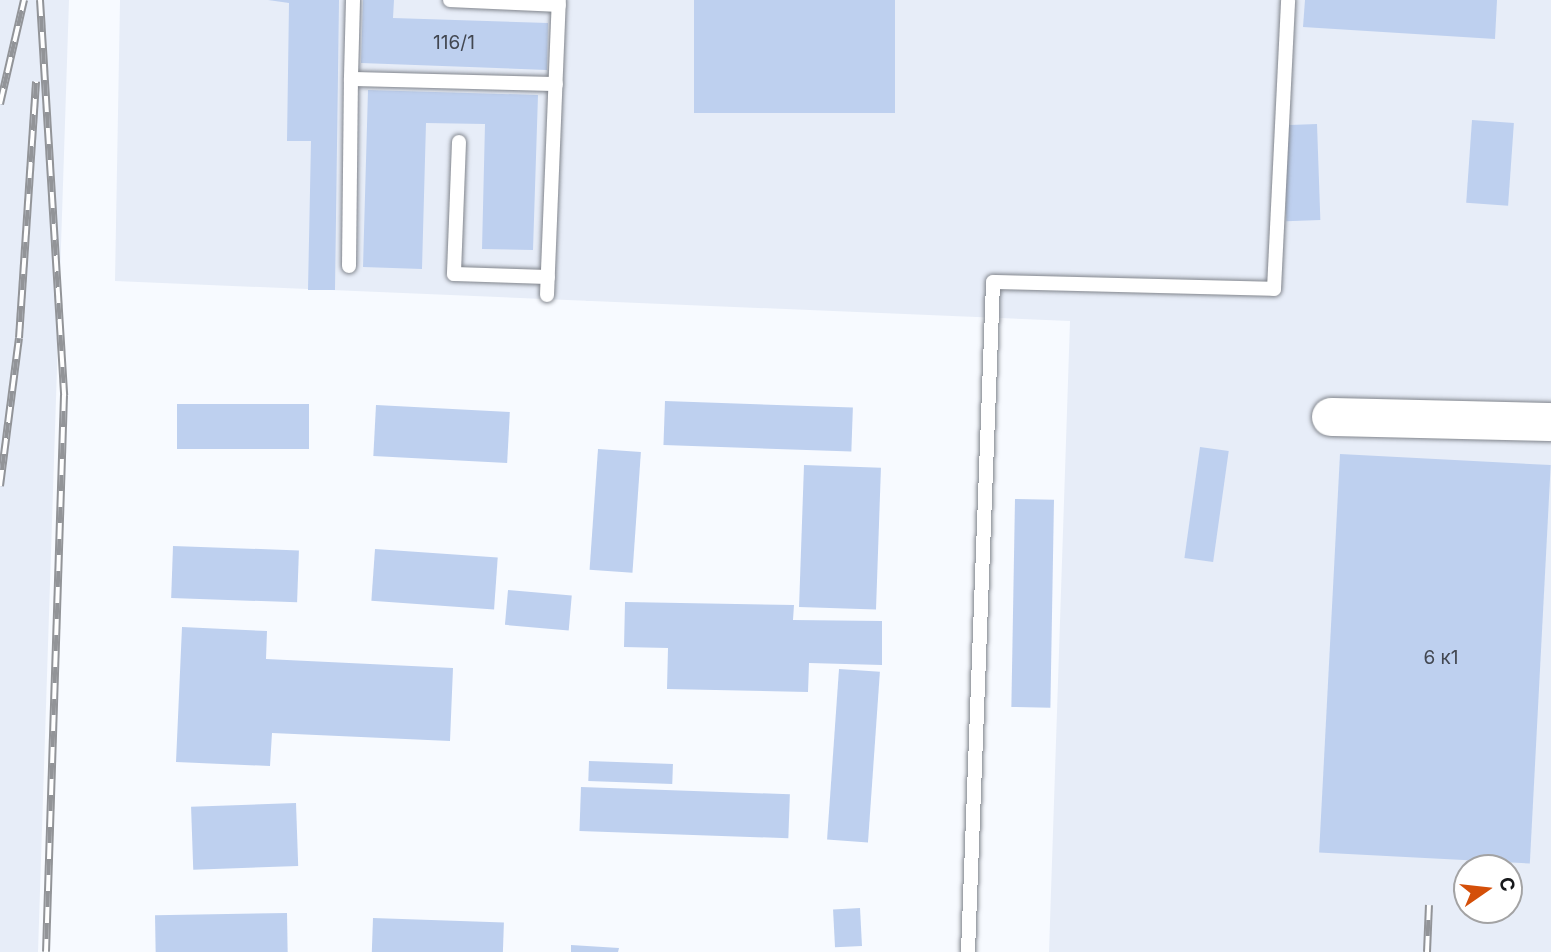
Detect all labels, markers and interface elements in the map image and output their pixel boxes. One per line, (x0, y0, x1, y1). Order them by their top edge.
house number: 116/1 (433, 32, 475, 54)
house number: 6 к1 (1423, 647, 1459, 669)
north arrow (1453, 854, 1523, 924)
text: С (1494, 875, 1520, 894)

